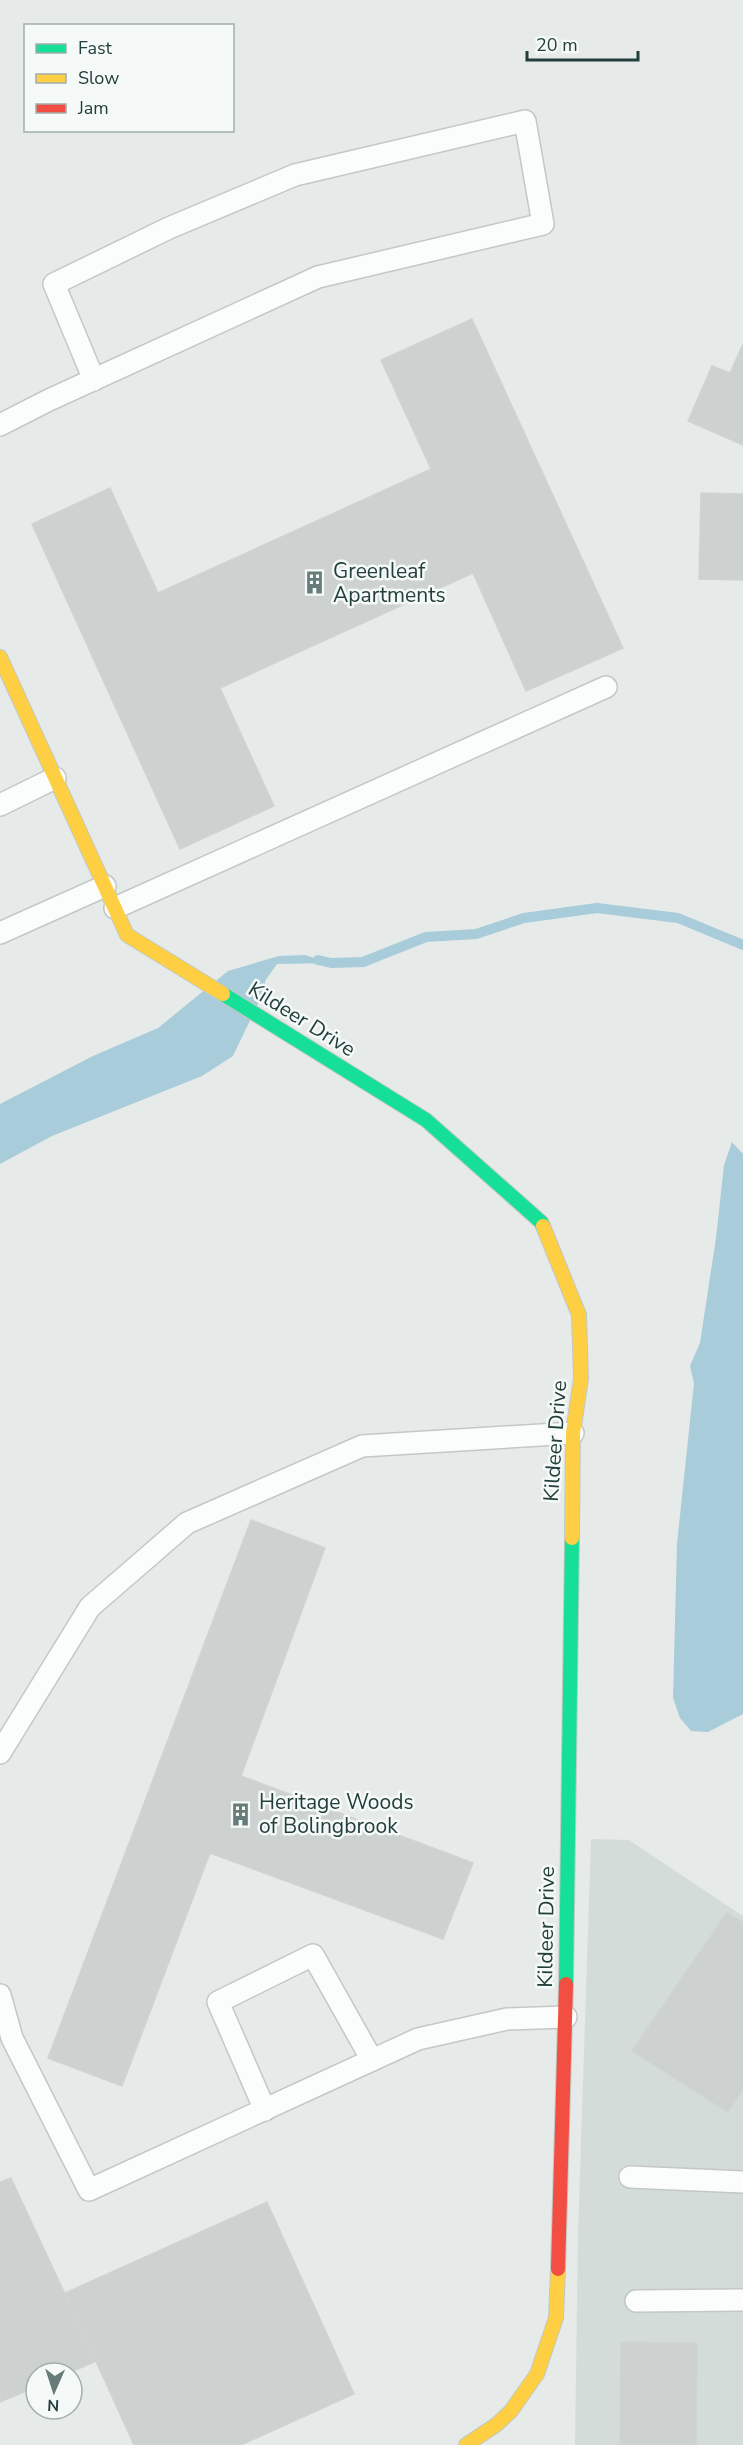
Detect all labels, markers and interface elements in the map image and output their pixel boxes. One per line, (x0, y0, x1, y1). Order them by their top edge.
legend (24, 24, 234, 132)
scale bar (527, 24, 638, 62)
text: 20 m (536, 33, 578, 57)
text: Fast (78, 36, 113, 60)
text: Slow (78, 66, 119, 90)
text: Jam (77, 96, 109, 120)
place label: Greenleaf Apartments (333, 557, 446, 609)
building icon: Greenleaf Apartments (302, 570, 328, 596)
street label: Kildeer Drive (243, 975, 361, 1063)
street label: Kildeer Drive (537, 1379, 573, 1503)
place label: Heritage Woods of Bolingbrook (259, 1788, 413, 1840)
building icon: Heritage Woods of Bolingbrook (228, 1801, 254, 1827)
street label: Kildeer Drive (531, 1866, 561, 1988)
north arrow (24, 2361, 84, 2421)
text: N (47, 2394, 60, 2416)

